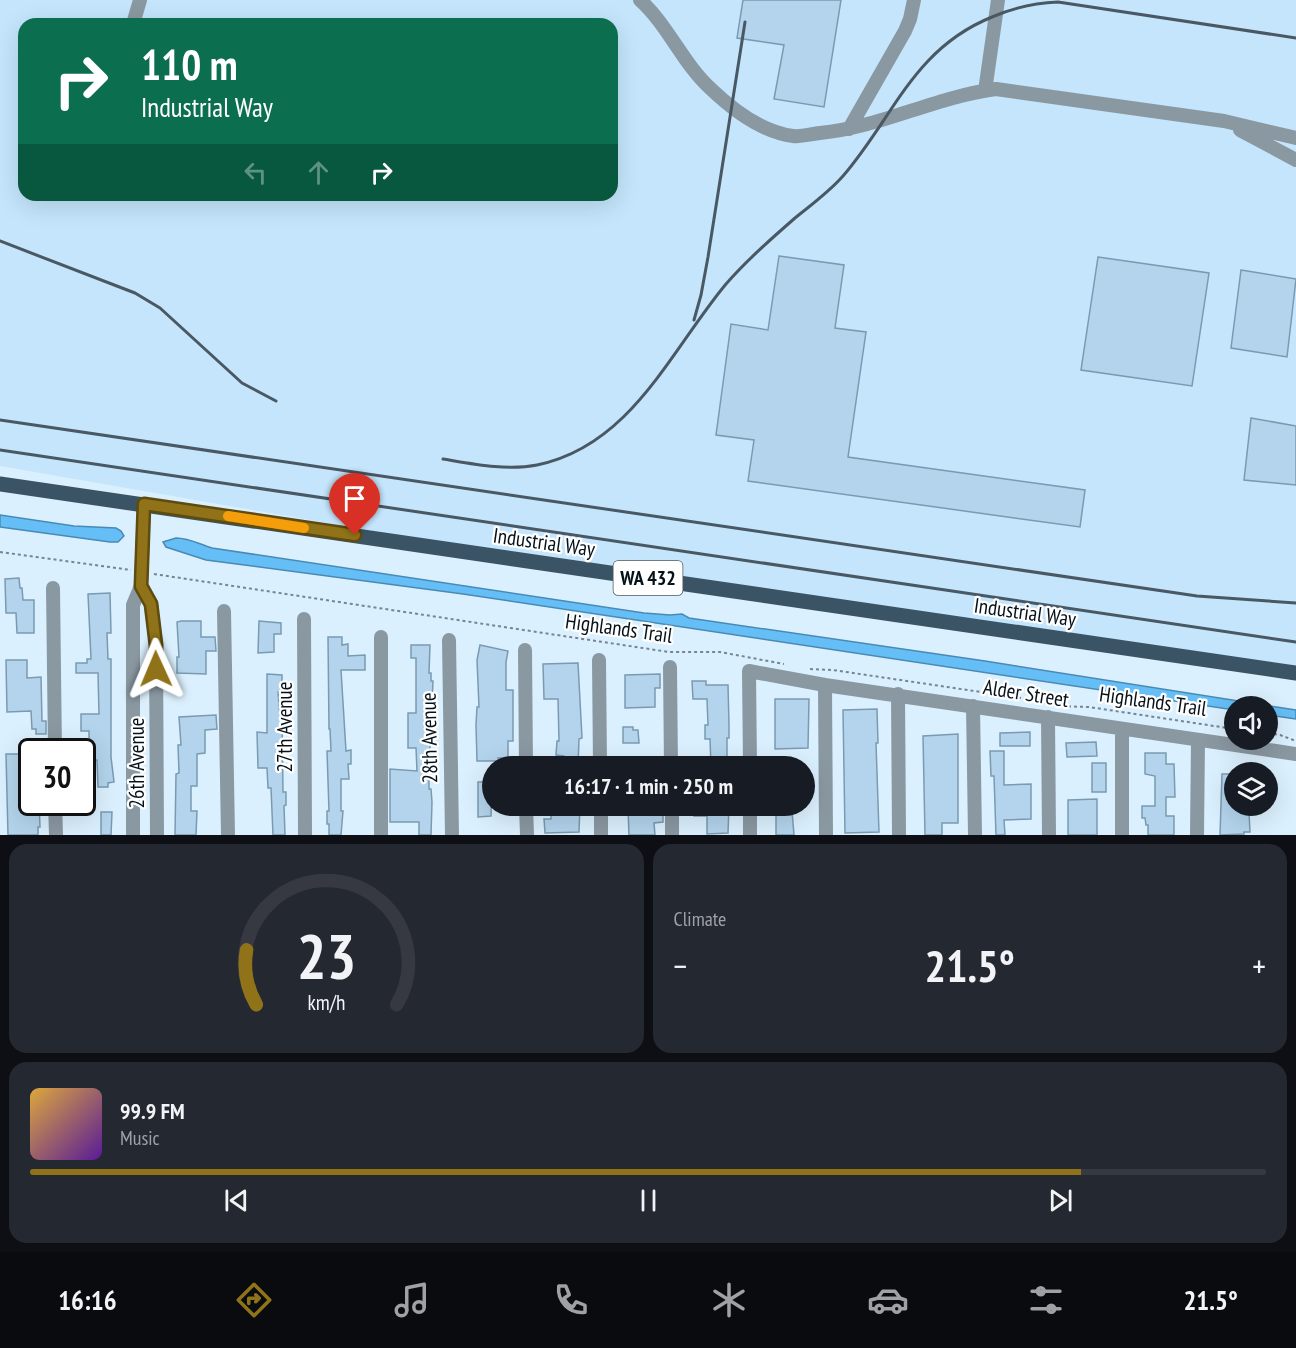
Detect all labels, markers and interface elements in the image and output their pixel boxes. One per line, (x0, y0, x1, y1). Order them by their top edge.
text: 110 m (141, 37, 238, 92)
icon: right (42, 42, 120, 120)
text: Industrial Way (141, 90, 273, 124)
icon: left (239, 156, 272, 189)
icon: ahead (302, 156, 335, 189)
icon: right (365, 156, 398, 189)
pin (329, 473, 380, 535)
icon: arrive (338, 482, 371, 515)
street label: Industrial Way (491, 521, 597, 563)
road number: WA 432 (614, 561, 682, 595)
street label: Industrial Way (972, 591, 1078, 633)
street label: Highlands Trail (564, 607, 674, 649)
position arrow (124, 637, 188, 701)
street label: Alder Street (981, 673, 1071, 713)
street label: Highlands Trail (1098, 680, 1208, 722)
street label: 27th Avenue (271, 682, 298, 772)
street label: 28th Avenue (415, 692, 443, 784)
map controls (1224, 696, 1278, 816)
button: sound (1224, 696, 1278, 750)
street label: 26th Avenue (123, 718, 150, 808)
speed limit sign: 30 (18, 738, 96, 816)
button: layers (1224, 762, 1278, 816)
text: 16:17 · 1 min · 250 m (564, 772, 733, 800)
text: Climate (674, 906, 726, 932)
text: 23 (296, 915, 356, 996)
text: 21.5° (925, 936, 1015, 994)
text: − (674, 944, 687, 987)
text: + (1252, 944, 1266, 987)
text: km/h (307, 989, 345, 1017)
text: 99.9 FM (120, 1097, 185, 1125)
text: Music (120, 1125, 160, 1151)
icon: previous (220, 1184, 253, 1217)
icon: pause (632, 1184, 665, 1217)
icon: next (1044, 1184, 1077, 1217)
icon: directions (233, 1279, 275, 1321)
icon: music (391, 1279, 433, 1321)
icon: phone (550, 1279, 592, 1321)
icon: climate (708, 1279, 750, 1321)
icon: car (867, 1279, 909, 1321)
icon: filters (1025, 1279, 1067, 1321)
text: 16:16 (58, 1283, 117, 1317)
text: 21.5° (1183, 1283, 1238, 1317)

